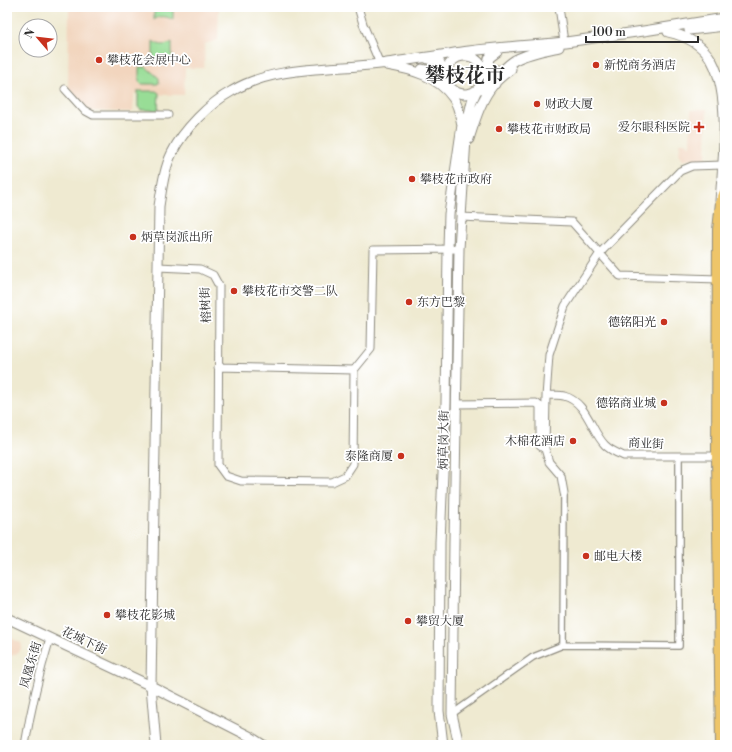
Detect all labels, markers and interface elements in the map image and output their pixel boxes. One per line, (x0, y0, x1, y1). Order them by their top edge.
north arrow (18, 18, 58, 58)
scale bar (586, 18, 698, 44)
text: 100 m (592, 25, 626, 40)
text: N (22, 26, 38, 41)
place label: 攀枝花会展中心 (107, 53, 191, 68)
marker: 攀枝花会展中心 (94, 55, 104, 65)
place label: 新悦商务酒店 (604, 58, 676, 73)
marker: 新悦商务酒店 (591, 60, 601, 70)
district label: 攀枝花市 (425, 64, 505, 89)
place label: 财政大厦 (545, 97, 593, 112)
marker: 财政大厦 (532, 99, 542, 109)
place label: 爱尔眼科医院 (618, 120, 690, 135)
marker: 爱尔眼科医院 (693, 121, 705, 133)
place label: 攀枝花市财政局 (507, 122, 591, 137)
marker: 攀枝花市财政局 (494, 124, 504, 134)
place label: 攀枝花市政府 (420, 172, 492, 187)
marker: 攀枝花市政府 (407, 174, 417, 184)
place label: 炳草岗派出所 (141, 230, 213, 245)
marker: 炳草岗派出所 (128, 232, 138, 242)
place label: 攀枝花市交警二队 (242, 284, 338, 299)
street label: 榕树街 (198, 286, 214, 323)
marker: 攀枝花市交警二队 (229, 286, 239, 296)
place label: 东方巴黎 (417, 295, 465, 310)
marker: 东方巴黎 (404, 297, 414, 307)
place label: 德铭阳光 (608, 315, 656, 330)
marker: 德铭阳光 (659, 317, 669, 327)
place label: 德铭商业城 (596, 396, 656, 411)
marker: 德铭商业城 (659, 398, 669, 408)
street label: 炳草岗大街 (436, 409, 452, 470)
place label: 木棉花酒店 (505, 434, 565, 449)
marker: 木棉花酒店 (568, 436, 578, 446)
street label: 商业街 (628, 436, 665, 452)
place label: 泰隆商厦 (345, 449, 393, 464)
marker: 泰隆商厦 (396, 451, 406, 461)
place label: 邮电大楼 (594, 549, 642, 564)
marker: 邮电大楼 (581, 551, 591, 561)
place label: 攀枝花影城 (115, 608, 175, 623)
marker: 攀枝花影城 (102, 610, 112, 620)
place label: 攀贸大厦 (416, 614, 464, 629)
marker: 攀贸大厦 (403, 616, 413, 626)
street label: 花城下街 (59, 624, 110, 658)
street label: 凤凰东街 (17, 639, 45, 690)

